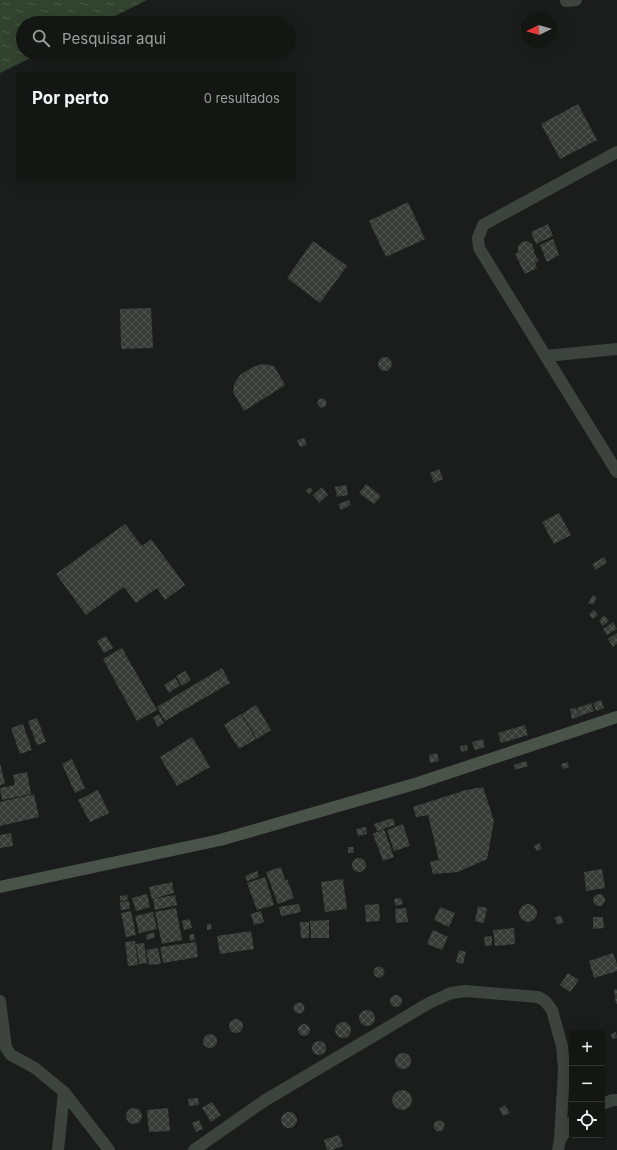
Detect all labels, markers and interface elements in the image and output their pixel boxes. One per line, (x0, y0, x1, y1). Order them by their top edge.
north arrow (521, 12, 557, 48)
search box (16, 16, 296, 60)
icon: search (30, 27, 52, 49)
text: Pesquisar aqui (62, 29, 166, 48)
text: Por perto (32, 88, 109, 108)
text: 0 resultados (204, 90, 280, 106)
map controls (569, 1030, 605, 1138)
button: + (569, 1030, 605, 1066)
button: − (569, 1066, 605, 1102)
button: locate (569, 1102, 605, 1138)

